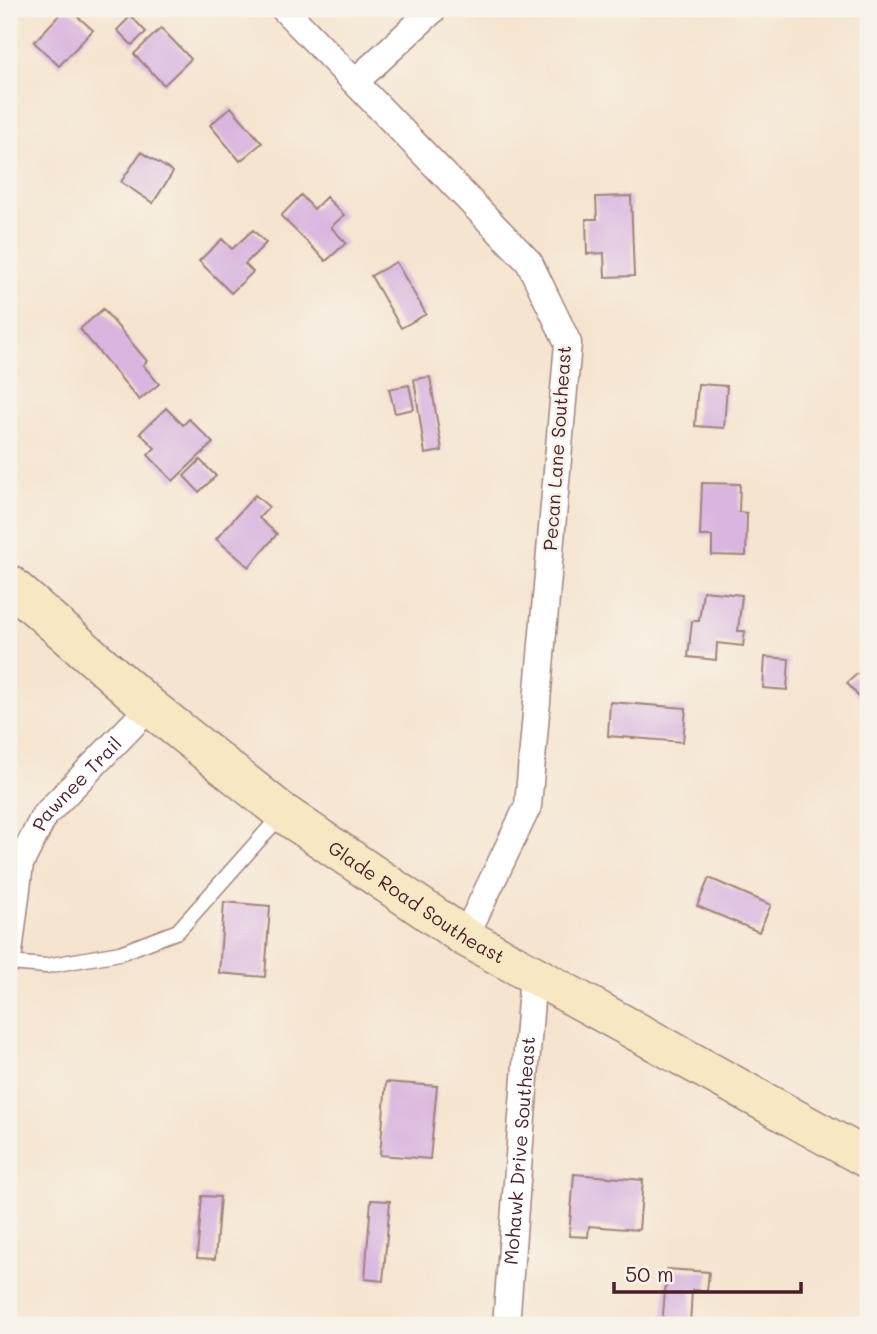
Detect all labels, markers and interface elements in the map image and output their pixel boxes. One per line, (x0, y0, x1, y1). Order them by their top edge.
street label: Pecan Lane Southeast (537, 344, 576, 551)
street label: Pawnee Trail (26, 731, 127, 835)
street label: Glade Road Southeast (324, 835, 510, 969)
street label: Mohawk Drive Southeast (498, 1035, 540, 1266)
scale bar (614, 1250, 802, 1294)
text: 50 m (625, 1260, 674, 1287)

